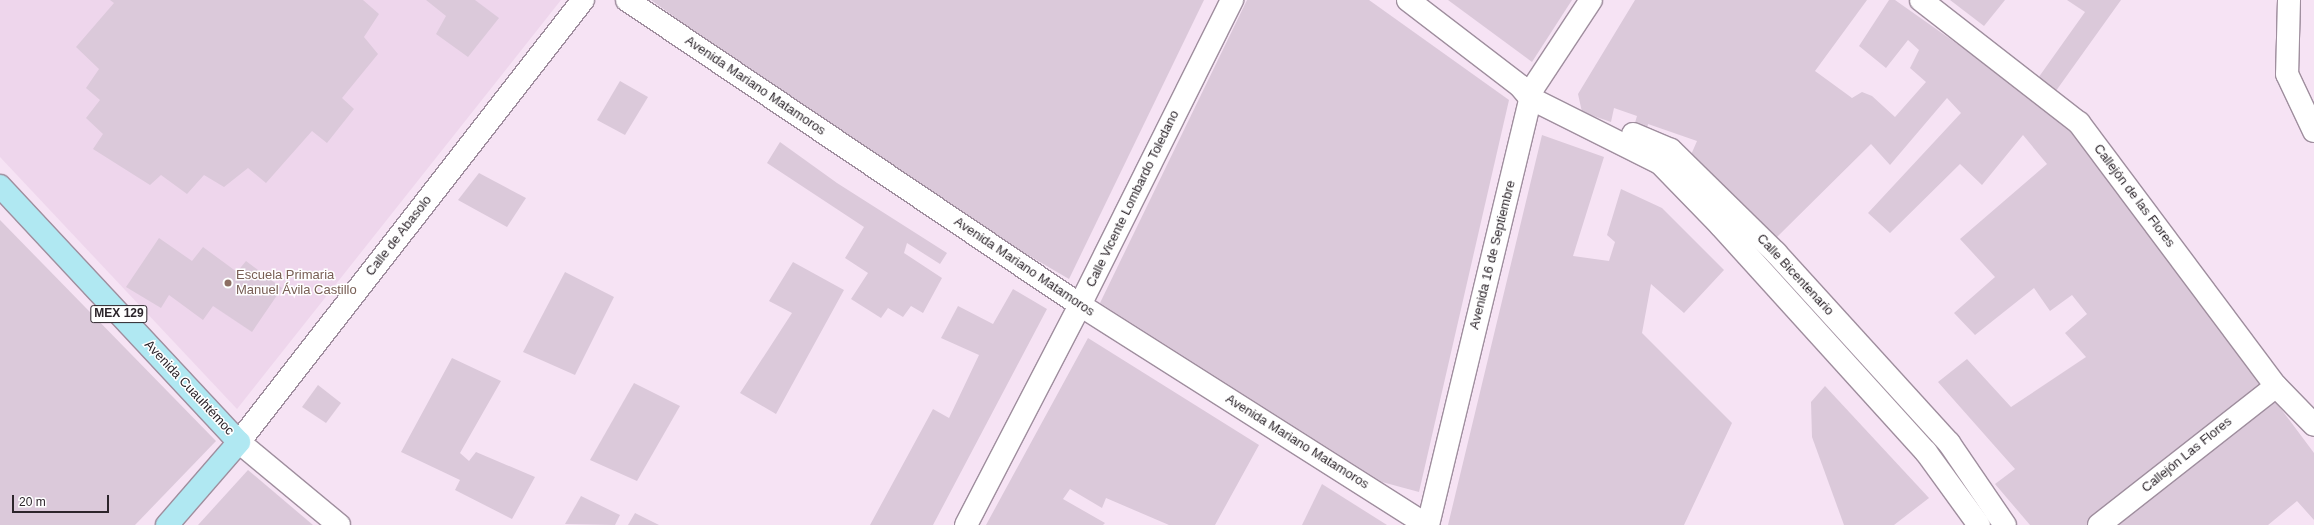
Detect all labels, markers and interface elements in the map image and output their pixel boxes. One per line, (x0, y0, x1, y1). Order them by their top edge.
street label: Avenida Mariano Matamoros (682, 33, 828, 139)
street label: Calle Vicente Lombardo Toledano (1083, 108, 1183, 290)
street label: Callejón de las Flores (2090, 141, 2178, 251)
street label: Avenida 16 de Septiembre (1467, 179, 1519, 331)
street label: Calle de Abasolo (363, 192, 435, 280)
street label: Avenida Mariano Matamoros (951, 214, 1097, 320)
street label: Calle Bicentenario (1753, 231, 1837, 319)
place label: Escuela Primaria Manuel Ávila Castillo (236, 268, 357, 299)
marker: Escuela Primaria Manuel Ávila Castillo (223, 278, 233, 288)
road number: MEX 129 (90, 304, 148, 324)
street label: Avenida Cuauhtémoc (141, 337, 237, 439)
street label: Avenida Mariano Matamoros (1222, 391, 1372, 493)
street label: Callejón Las Flores (2139, 414, 2235, 496)
scale bar (14, 487, 111, 513)
text: 20 m (19, 495, 46, 509)

